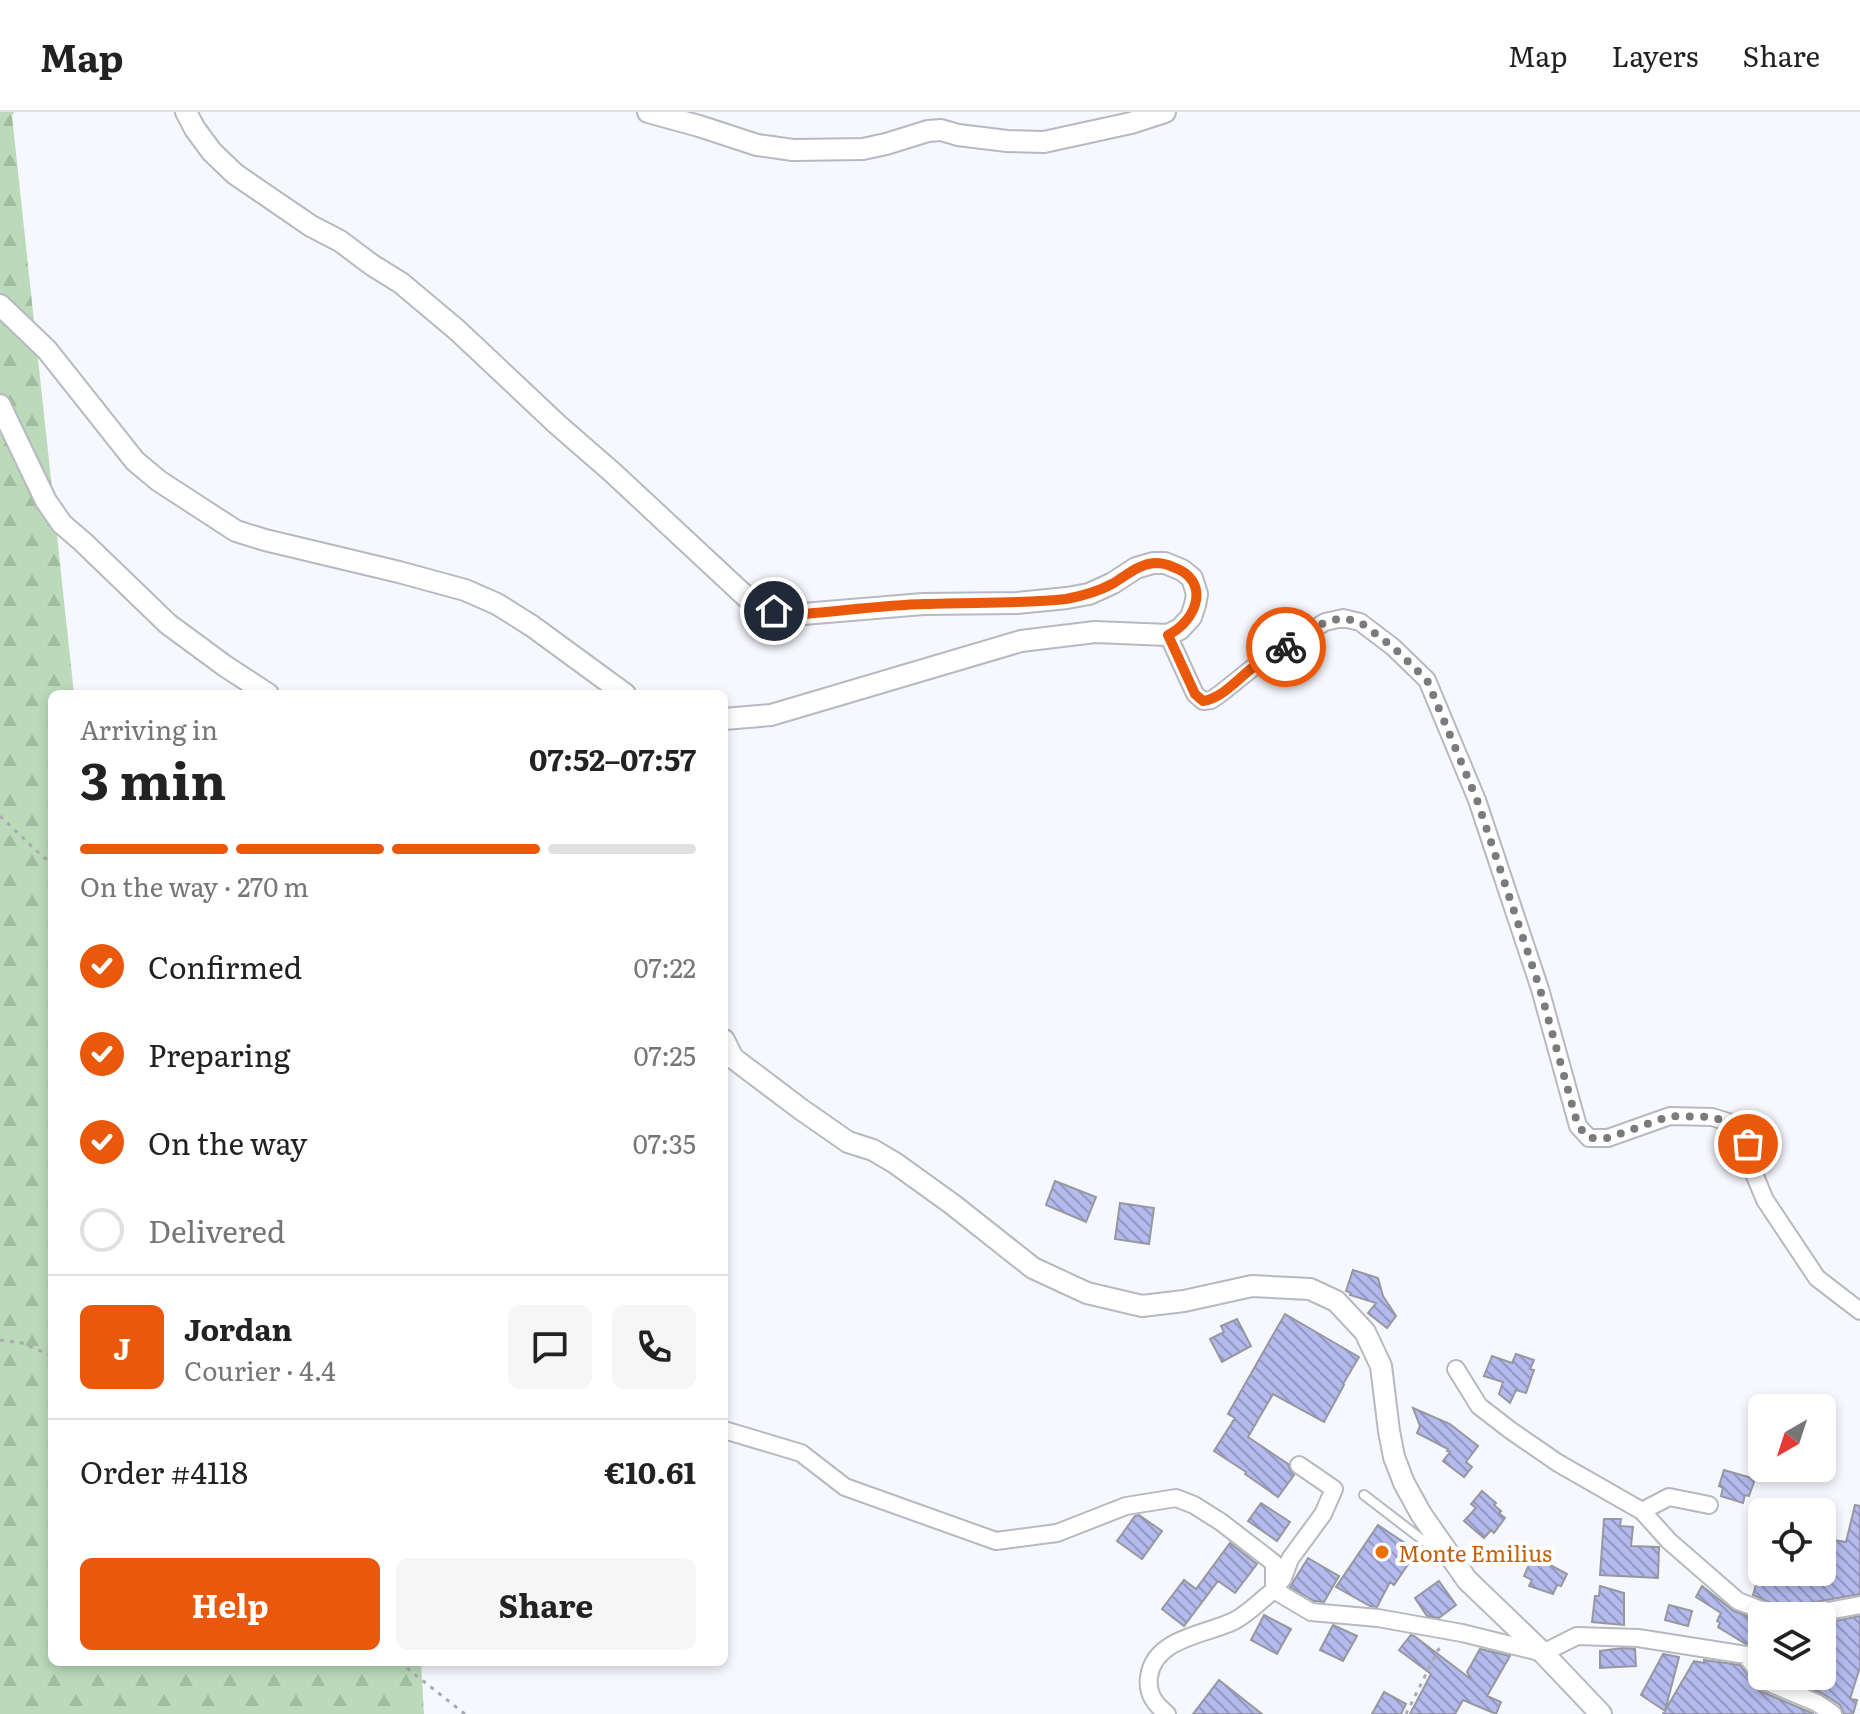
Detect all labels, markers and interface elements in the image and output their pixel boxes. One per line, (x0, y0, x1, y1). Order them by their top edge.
text: Map (40, 27, 124, 84)
text: Map (1508, 34, 1567, 76)
text: Layers (1611, 34, 1698, 76)
text: Share (1742, 34, 1820, 76)
pin (740, 577, 808, 645)
icon: home (752, 589, 796, 633)
courier (1246, 607, 1326, 687)
icon: bike (1264, 625, 1308, 669)
text: Arriving in (80, 709, 218, 748)
text: 07:52–07:57 (529, 736, 696, 780)
text: 3 min (80, 739, 226, 816)
text: On the way · 270 m (80, 866, 309, 905)
icon: check (80, 944, 124, 988)
text: Confirmed (148, 944, 302, 988)
text: 07:22 (634, 947, 696, 986)
icon: check (80, 1032, 124, 1076)
text: Preparing (148, 1032, 290, 1076)
text: 07:25 (634, 1035, 696, 1074)
pin (1714, 1110, 1782, 1178)
icon: check (80, 1120, 124, 1164)
text: On the way (148, 1120, 307, 1164)
icon: bag (1726, 1122, 1770, 1166)
text: 07:35 (633, 1123, 696, 1162)
text: Delivered (148, 1208, 285, 1252)
button: chat (508, 1305, 592, 1389)
button: phone (612, 1305, 696, 1389)
text: Jordan (184, 1306, 292, 1350)
text: J (113, 1325, 131, 1369)
text: Courier · 4.4 (184, 1350, 336, 1389)
north arrow (1748, 1394, 1836, 1482)
map controls (1748, 1394, 1836, 1690)
text: Order #4118 (80, 1449, 248, 1493)
text: €10.61 (604, 1449, 696, 1493)
button: locate (1748, 1498, 1836, 1586)
place label: Monte Emilius (1398, 1536, 1552, 1569)
marker: Monte Emilius (1373, 1543, 1391, 1561)
button: Help (80, 1558, 380, 1650)
button: Share (396, 1558, 696, 1650)
button: layers (1748, 1602, 1836, 1690)

